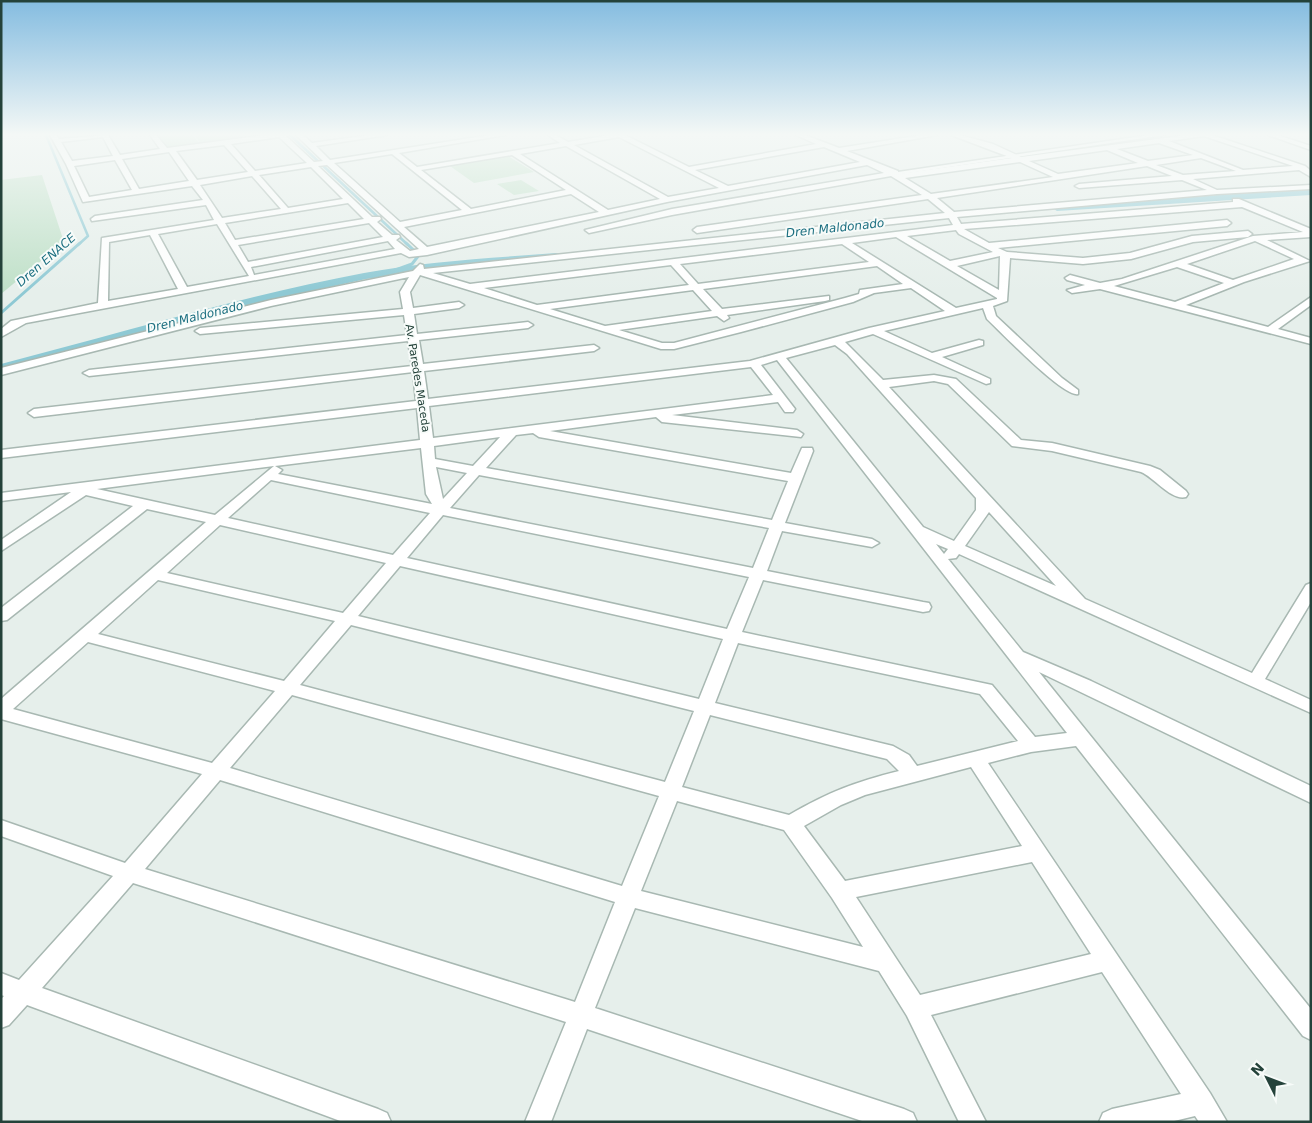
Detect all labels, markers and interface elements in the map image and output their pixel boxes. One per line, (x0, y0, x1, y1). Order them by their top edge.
water label: Dren Maldonado (785, 216, 885, 240)
water label: Dren ENACE (14, 230, 79, 289)
water label: Dren Maldonado (145, 298, 245, 336)
street label: Av. Paredes Maceda (403, 323, 432, 433)
north arrow (1242, 1053, 1292, 1103)
text: N (1247, 1060, 1267, 1079)

